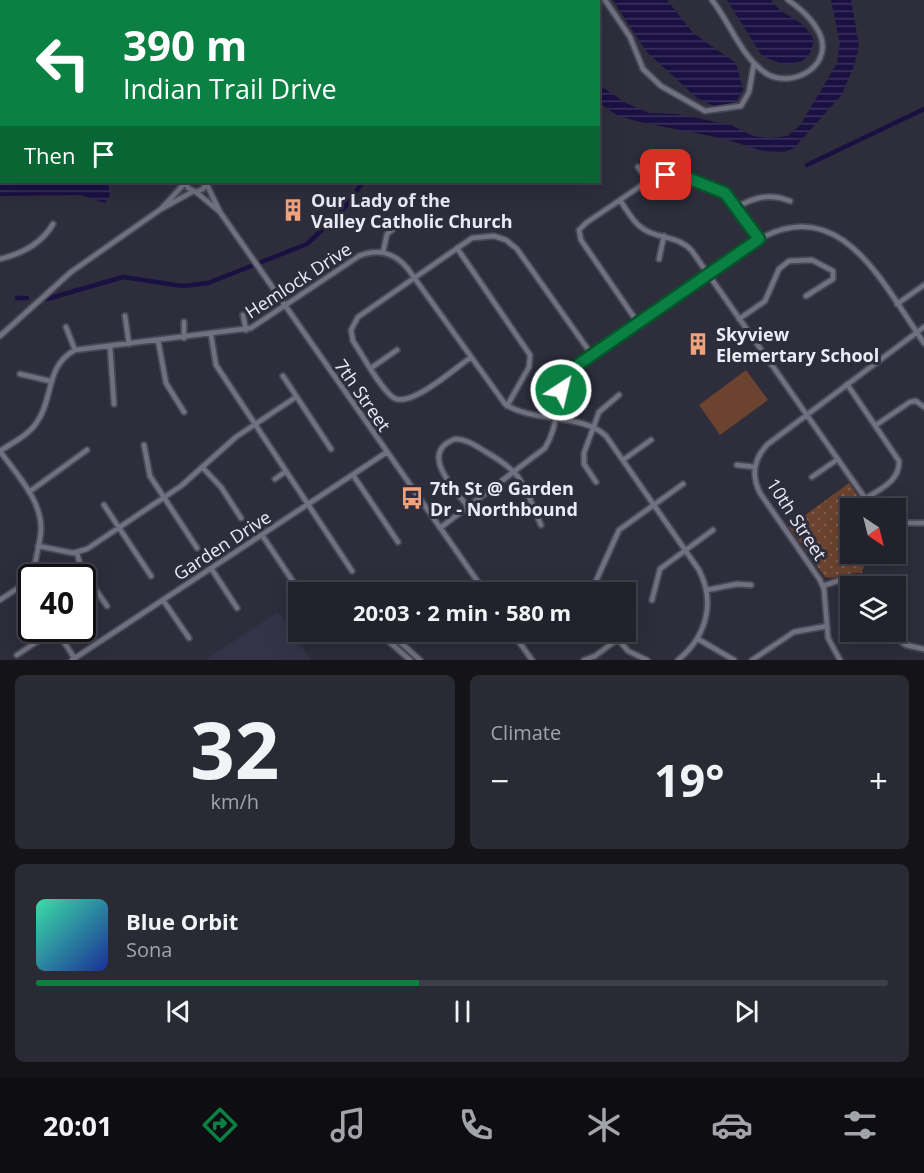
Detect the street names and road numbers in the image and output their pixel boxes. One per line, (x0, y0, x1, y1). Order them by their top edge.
street label: Hemlock Drive (240, 237, 356, 323)
street label: 7th Street (329, 354, 397, 436)
street label: 10th Street (762, 473, 832, 565)
street label: Garden Drive (169, 505, 275, 585)

